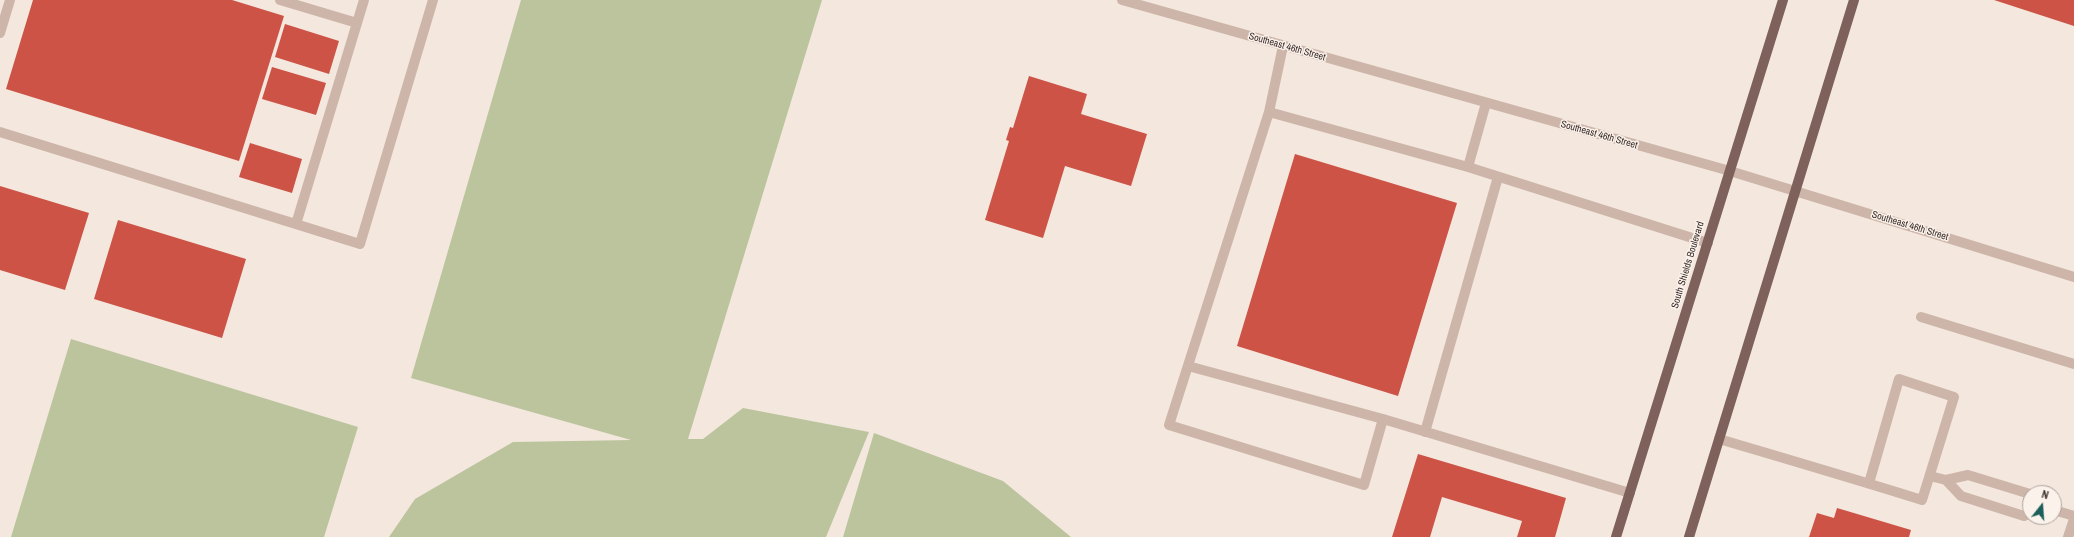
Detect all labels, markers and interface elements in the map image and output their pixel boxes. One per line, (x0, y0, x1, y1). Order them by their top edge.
street label: Southeast 46th Street (1247, 30, 1327, 64)
street label: Southeast 46th Street (1559, 118, 1639, 152)
street label: Southeast 46th Street (1870, 209, 1950, 243)
street label: South Shields Boulevard (1669, 220, 1707, 310)
north arrow (2022, 485, 2062, 525)
text: N (2040, 487, 2050, 502)

